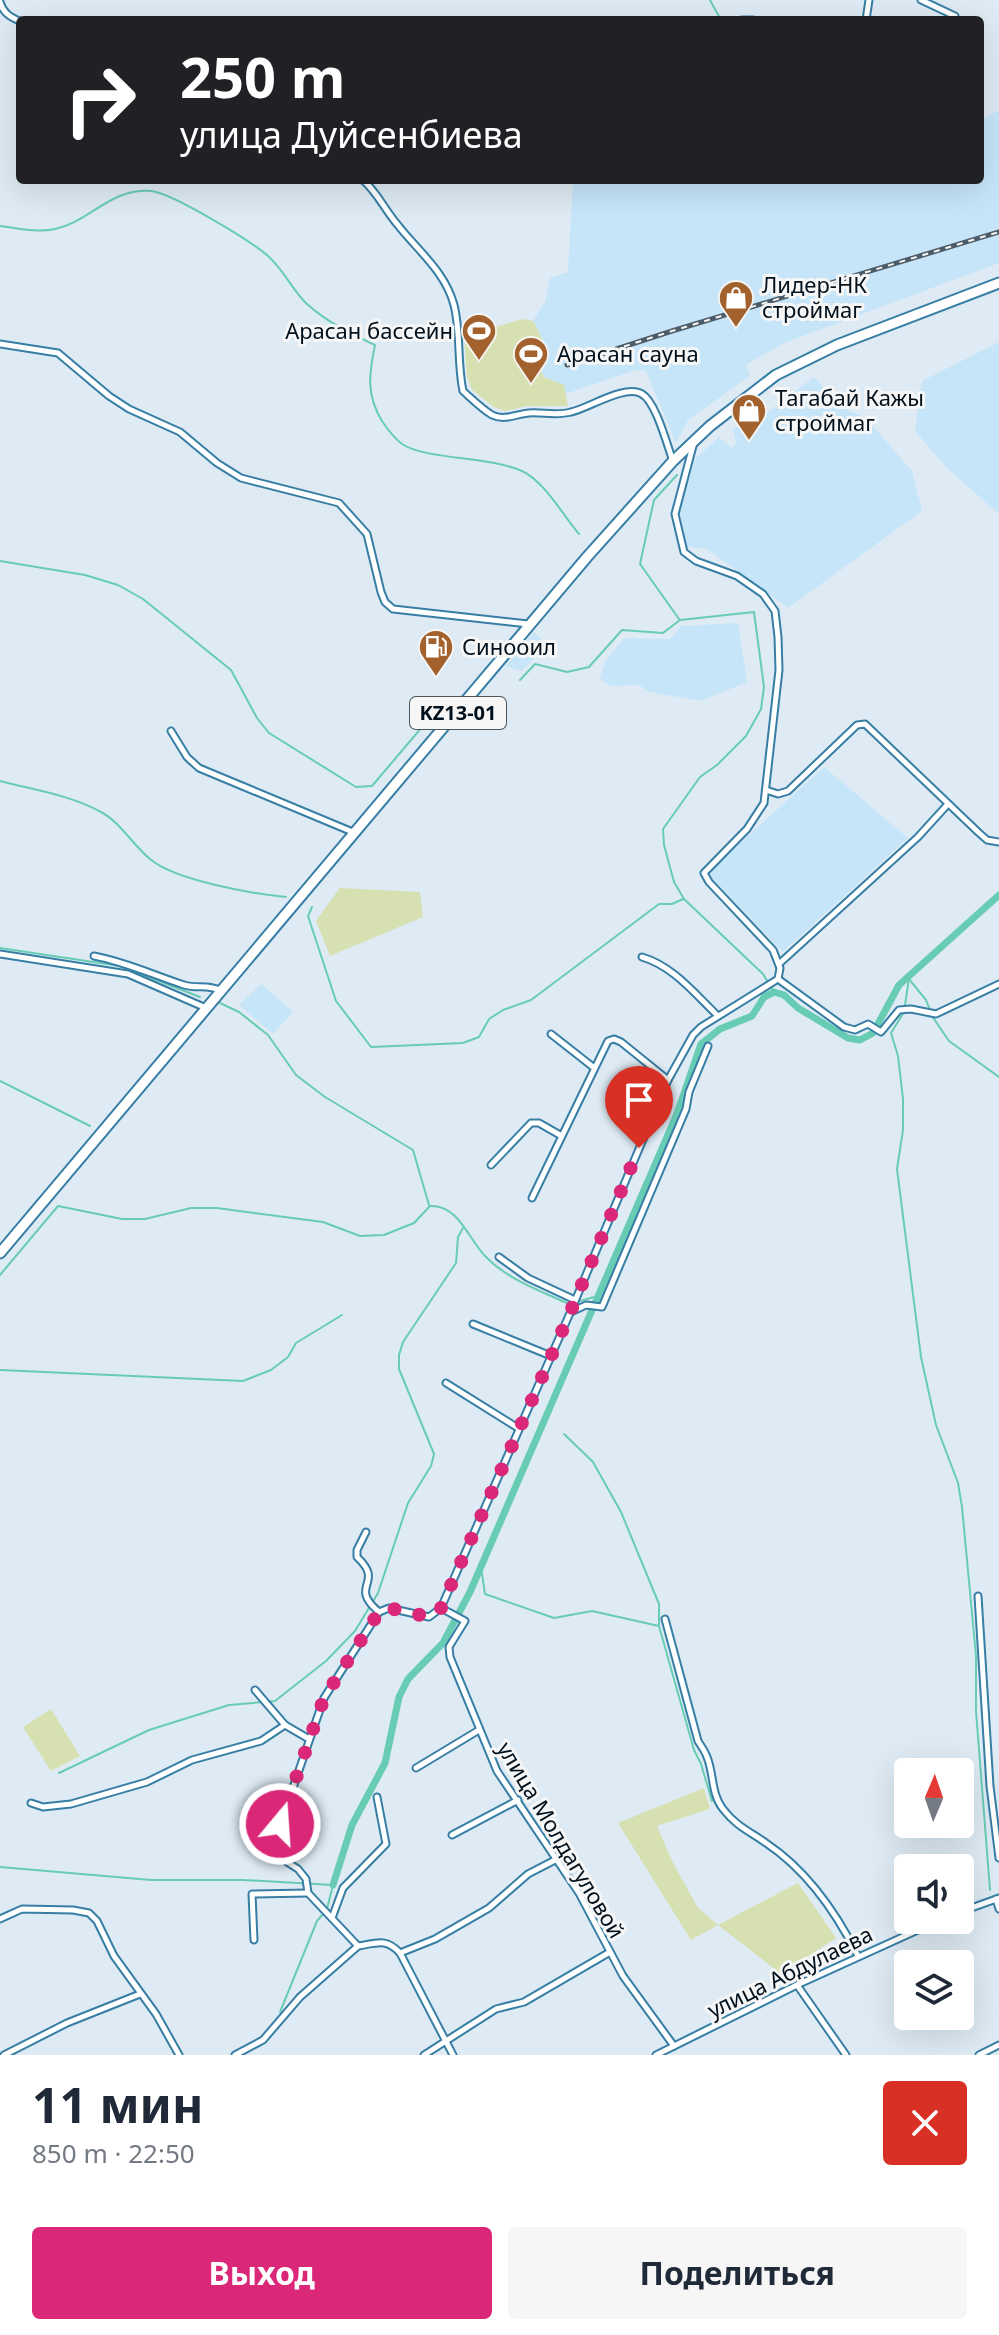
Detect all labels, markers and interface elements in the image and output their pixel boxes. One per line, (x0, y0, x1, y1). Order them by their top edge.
text: 250 m (180, 38, 345, 114)
icon: right (48, 48, 152, 152)
text: улица Дуйсенбиева (180, 110, 523, 159)
place label: Лидер-НК строймаг (762, 269, 867, 324)
shop icon: Лидер-НК строймаг (717, 279, 755, 329)
sports icon: Арасан бассейн (460, 312, 498, 362)
place label: Арасан бассейн (285, 315, 453, 345)
sports icon: Арасан сауна (512, 335, 550, 385)
place label: Арасан сауна (557, 338, 699, 368)
place label: Тагабай Кажы строймаг (775, 382, 924, 437)
shop icon: Тагабай Кажы строймаг (730, 392, 768, 442)
fuel station icon: Синооил (417, 628, 455, 678)
place label: Синооил (462, 631, 556, 661)
road number: KZ13-01 (410, 697, 506, 729)
pin (605, 1066, 673, 1148)
icon: arrive (617, 1078, 661, 1122)
street label: улица Молдагуловой (491, 1736, 633, 1943)
north arrow (894, 1758, 974, 1838)
map controls (894, 1758, 974, 2030)
position arrow (238, 1782, 322, 1866)
button: sound (894, 1854, 974, 1934)
street label: улица Абдулаева (702, 1918, 877, 2024)
button: layers (894, 1950, 974, 2030)
text: 11 мин (32, 2072, 203, 2137)
button: close (883, 2081, 967, 2165)
text: 850 m · 22:50 (32, 2135, 195, 2171)
button: Выход (32, 2227, 492, 2319)
button: Поделиться (508, 2227, 967, 2319)

